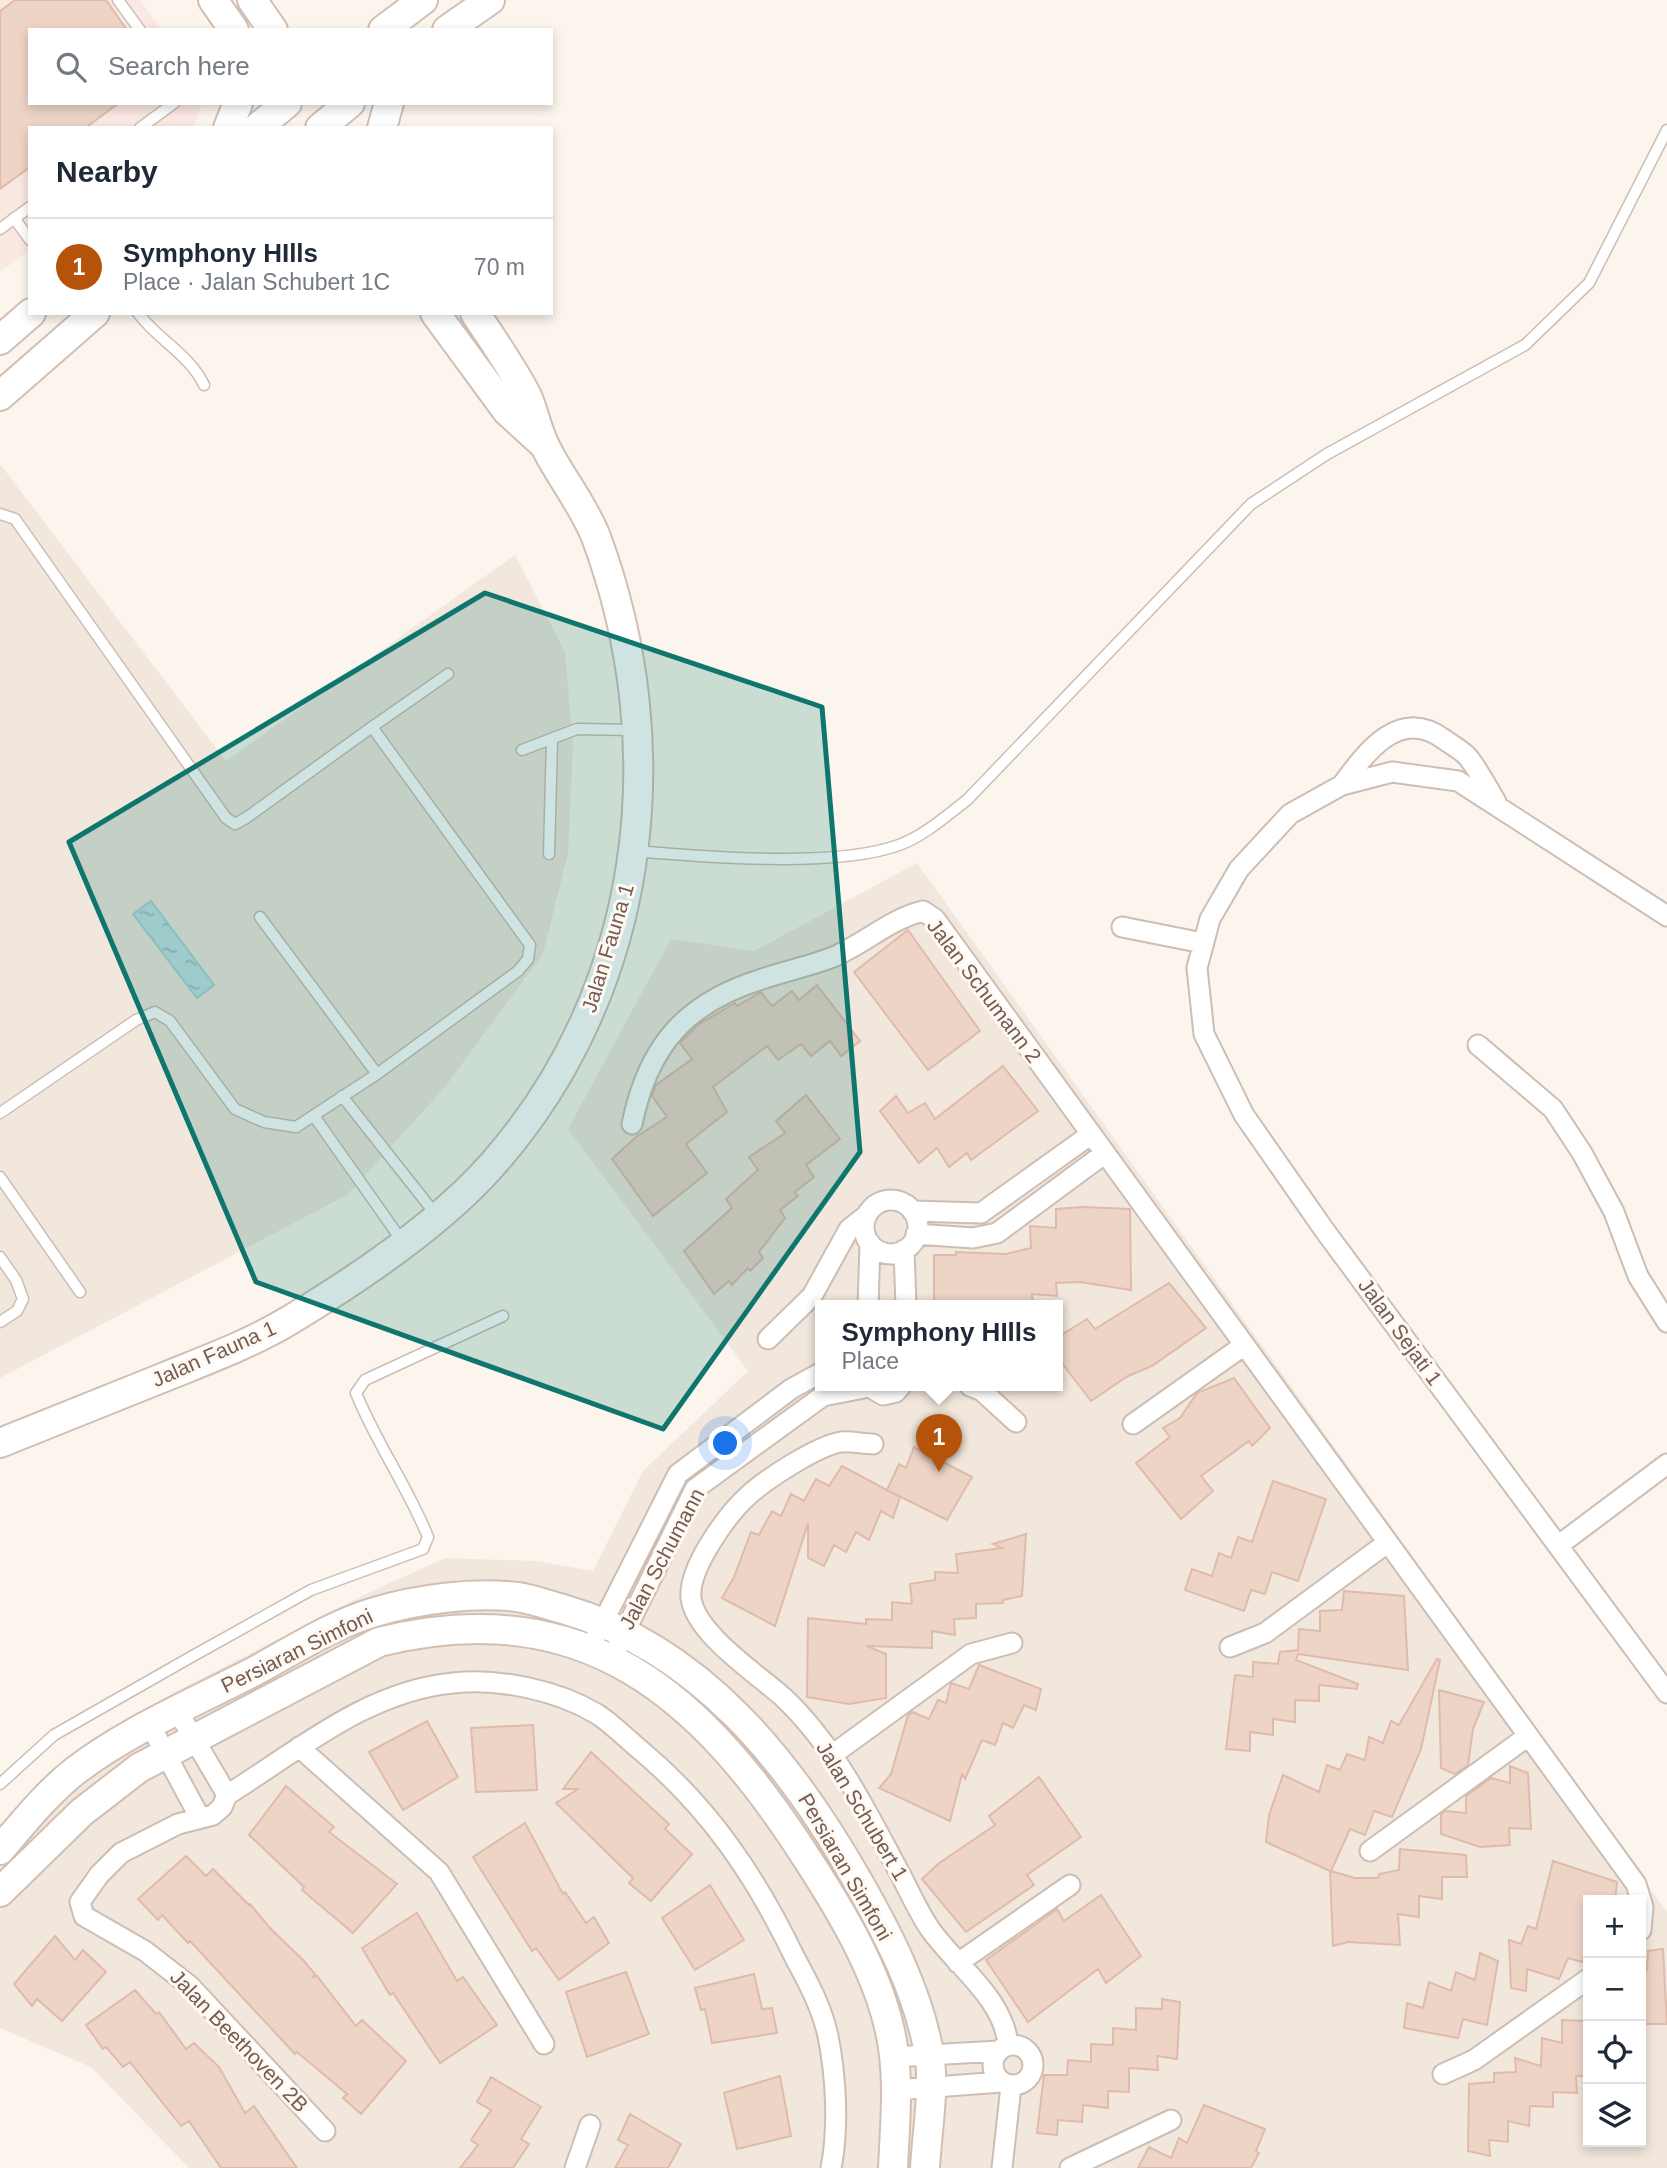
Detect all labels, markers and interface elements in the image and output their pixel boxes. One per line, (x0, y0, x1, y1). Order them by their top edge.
search box (28, 28, 553, 105)
icon: search (52, 48, 90, 86)
text: Search here (108, 51, 250, 81)
text: Nearby (56, 155, 158, 188)
text: Symphony HIlls (123, 238, 318, 268)
text: 1 (73, 254, 85, 280)
text: 70 m (474, 254, 525, 280)
text: Place · Jalan Schubert 1C (123, 269, 390, 295)
street label: Jalan Fauna 1 (577, 881, 638, 1015)
street label: Jalan Schumann 2 (923, 914, 1046, 1067)
street label: Jalan Sejati 1 (1354, 1274, 1447, 1389)
popup (815, 1300, 1063, 1391)
street label: Jalan Fauna 1 (148, 1316, 279, 1391)
text: Symphony HIlls (841, 1317, 1037, 1347)
text: Place (841, 1348, 899, 1374)
pin: 1 (916, 1414, 962, 1472)
your location (708, 1426, 742, 1460)
street label: Jalan Schumann (615, 1484, 708, 1633)
street label: Persiaran Simfoni (217, 1604, 376, 1697)
street label: Jalan Schubert 1 (812, 1737, 913, 1884)
street label: Persiaran Simfoni (794, 1789, 897, 1944)
map controls (1583, 1895, 1646, 2147)
button: + (1583, 1895, 1646, 1958)
button: − (1583, 1958, 1646, 2021)
street label: Jalan Beethoven 2B (166, 1965, 313, 2116)
button: locate (1583, 2021, 1646, 2084)
button: layers (1583, 2084, 1646, 2147)

